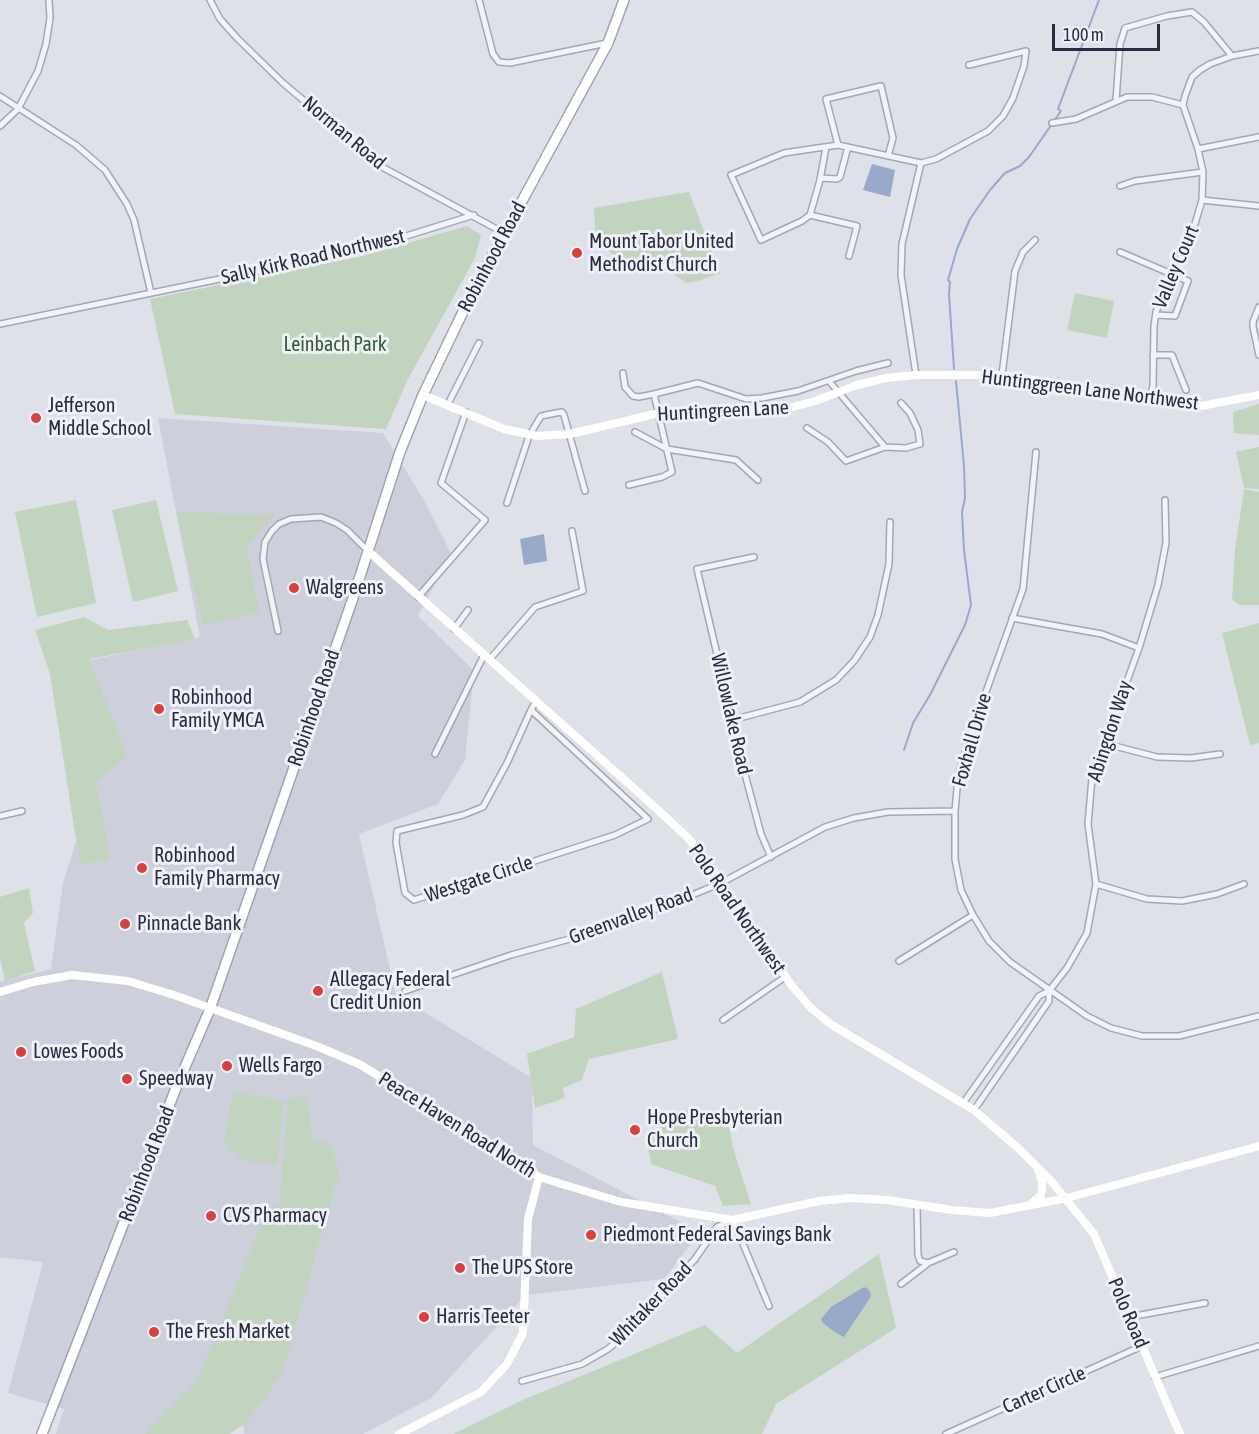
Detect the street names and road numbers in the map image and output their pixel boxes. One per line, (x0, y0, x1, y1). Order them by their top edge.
street label: Norman Road (297, 91, 391, 175)
street label: Robinhood Road (453, 197, 531, 317)
street label: Valley Court (1148, 222, 1204, 312)
street label: Sally Kirk Road Northwest (219, 224, 407, 290)
street label: Huntinggreen Lane Northwest (980, 365, 1200, 415)
street label: Huntingreen Lane (657, 396, 789, 426)
street label: Robinhood Road (283, 646, 345, 770)
street label: Willowlake Road (705, 651, 757, 777)
street label: Abingdon Way (1082, 678, 1138, 784)
street label: Foxhall Drive (947, 691, 997, 789)
street label: Polo Road Northwest (683, 839, 791, 979)
street label: Westgate Circle (422, 850, 536, 908)
street label: Greenvalley Road (566, 882, 696, 950)
street label: Peace Haven Road North (374, 1067, 540, 1183)
street label: Robinhood Road (114, 1103, 180, 1225)
street label: Whitaker Road (605, 1257, 697, 1351)
street label: Polo Road (1102, 1274, 1154, 1352)
street label: Carter Circle (999, 1361, 1089, 1419)

